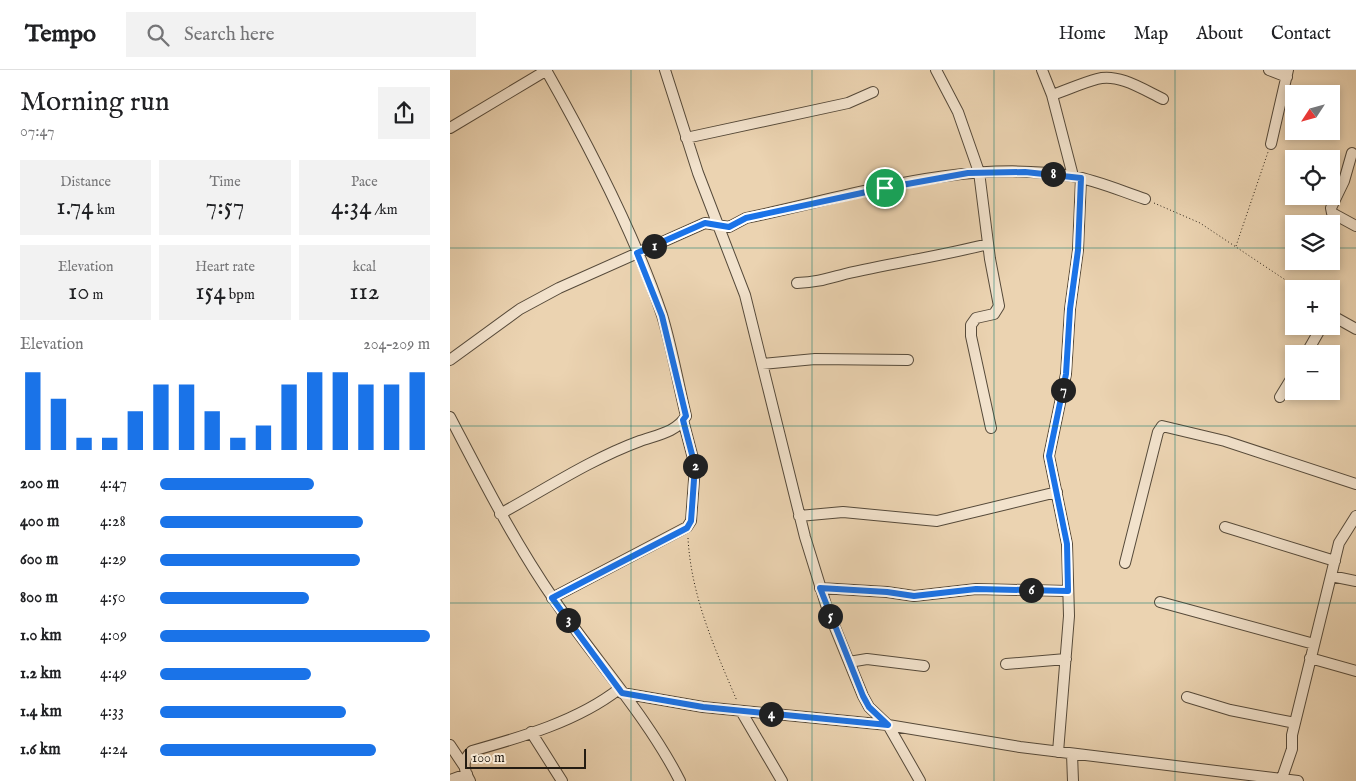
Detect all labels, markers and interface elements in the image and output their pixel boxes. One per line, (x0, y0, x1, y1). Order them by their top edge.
search box (126, 12, 476, 57)
text: Tempo (25, 19, 96, 50)
icon: search (144, 21, 172, 49)
text: Search here (184, 23, 274, 47)
text: Home (1059, 23, 1106, 46)
text: Map (1134, 23, 1168, 46)
text: About (1196, 23, 1243, 46)
text: Contact (1271, 23, 1331, 46)
text: Morning run (20, 85, 170, 120)
north arrow (1285, 85, 1340, 140)
map controls (1285, 85, 1340, 400)
button: share (378, 87, 430, 139)
text: 07:47 (20, 122, 54, 142)
button: locate (1285, 150, 1340, 205)
pin: 8 (1040, 162, 1066, 186)
text: 8 (1051, 165, 1056, 183)
pin (864, 167, 906, 209)
text: Distance (60, 173, 111, 191)
text: Time (209, 173, 241, 191)
text: Pace (351, 173, 378, 191)
icon: arrive (871, 174, 899, 202)
text: 1.74 (56, 191, 94, 223)
text: 7:57 (205, 191, 245, 223)
text: 4:34 (331, 191, 371, 223)
text: km (94, 201, 115, 219)
text: /km (371, 201, 398, 219)
button: layers (1285, 215, 1340, 270)
pin: 1 (642, 234, 666, 258)
text: 1 (652, 237, 657, 255)
text: Elevation (58, 258, 113, 276)
text: Heart rate (195, 258, 255, 276)
text: kcal (353, 258, 376, 276)
text: 10 (68, 276, 89, 308)
text: 154 (195, 276, 226, 308)
text: 112 (349, 276, 380, 308)
button: + (1285, 280, 1340, 335)
text: m (89, 286, 103, 304)
text: bpm (226, 286, 255, 304)
text: Elevation (20, 335, 83, 355)
text: 204–209 m (363, 335, 430, 355)
button: − (1285, 345, 1340, 400)
pin: 7 (1050, 378, 1076, 402)
text: 7 (1060, 381, 1067, 399)
pin: 2 (682, 454, 708, 478)
text: 2 (692, 457, 699, 475)
text: 200 m (20, 474, 59, 494)
text: 4:47 (100, 474, 127, 494)
text: 400 m (20, 512, 59, 532)
text: 4:28 (100, 512, 126, 532)
text: 600 m (20, 550, 58, 570)
text: 4:29 (100, 550, 127, 570)
pin: 6 (1018, 578, 1044, 602)
text: 6 (1029, 581, 1034, 599)
text: 800 m (20, 588, 58, 608)
text: 4:50 (100, 588, 126, 608)
pin: 5 (818, 604, 842, 628)
text: 5 (828, 607, 833, 625)
pin: 3 (556, 608, 580, 632)
text: 3 (566, 611, 571, 629)
text: 1.0 km (20, 626, 62, 646)
text: 4:09 (100, 626, 127, 646)
text: 1.2 km (20, 664, 61, 684)
text: 4:49 (100, 664, 127, 684)
text: 1.4 km (20, 702, 62, 722)
text: 4:33 (100, 702, 124, 722)
pin: 4 (758, 702, 784, 726)
text: 4 (768, 705, 775, 723)
text: 1.6 km (20, 740, 61, 760)
text: 4:24 (100, 740, 127, 760)
scale bar (465, 746, 586, 769)
text: 100 m (472, 749, 505, 767)

